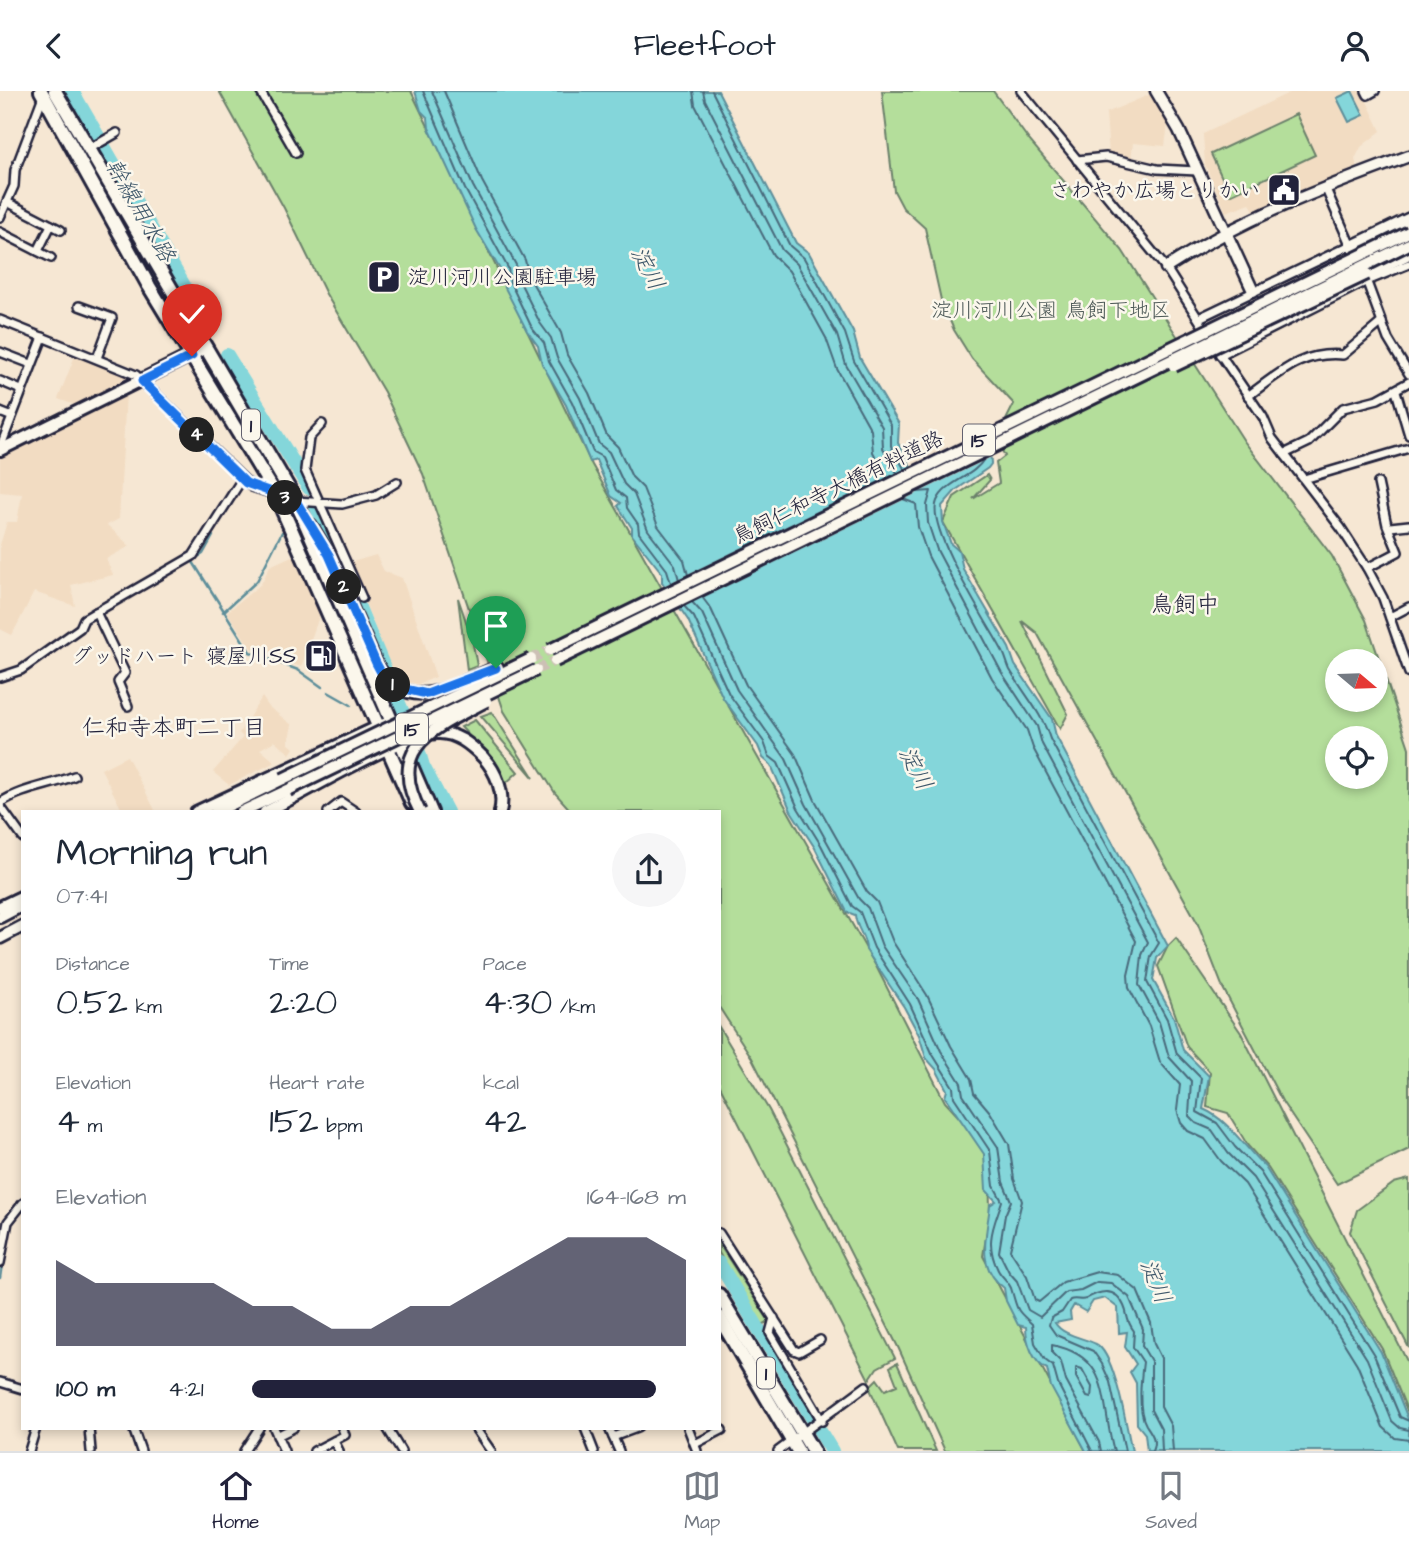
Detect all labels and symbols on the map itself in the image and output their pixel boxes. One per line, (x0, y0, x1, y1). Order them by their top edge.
water label: 幹線用水路 (98, 153, 184, 270)
public building icon: さわやか広場とりかい (1265, 171, 1303, 209)
place label: さわやか広場とりかい (1050, 176, 1260, 205)
water label: 淀川 (622, 241, 672, 296)
parking icon: 淀川河川公園駐車場 (365, 258, 403, 296)
place label: 淀川河川公園駐車場 (408, 263, 597, 292)
pin (162, 284, 222, 356)
park label: 淀川河川公園 鳥飼下地区 (931, 296, 1171, 325)
road number: 1 (242, 409, 260, 441)
pin: 4 (180, 417, 214, 453)
street label: 鳥飼仁和寺大橋有料道路 (728, 424, 948, 551)
road number: 15 (963, 425, 995, 455)
pin: 3 (268, 481, 302, 515)
pin: 2 (326, 569, 362, 605)
district label: 鳥飼中 (1151, 589, 1220, 621)
pin (466, 596, 526, 668)
fuel station icon: グッドハート 寝屋川SS (302, 637, 340, 675)
place label: グッドハート 寝屋川SS (72, 642, 296, 671)
north arrow (1325, 649, 1388, 712)
pin: 1 (376, 667, 410, 703)
district label: 仁和寺本町二丁目 (82, 712, 266, 744)
road number: 15 (396, 713, 428, 744)
water label: 淀川 (890, 741, 940, 796)
water label: 淀川 (1131, 1254, 1179, 1309)
road number: 1 (757, 1357, 775, 1389)

